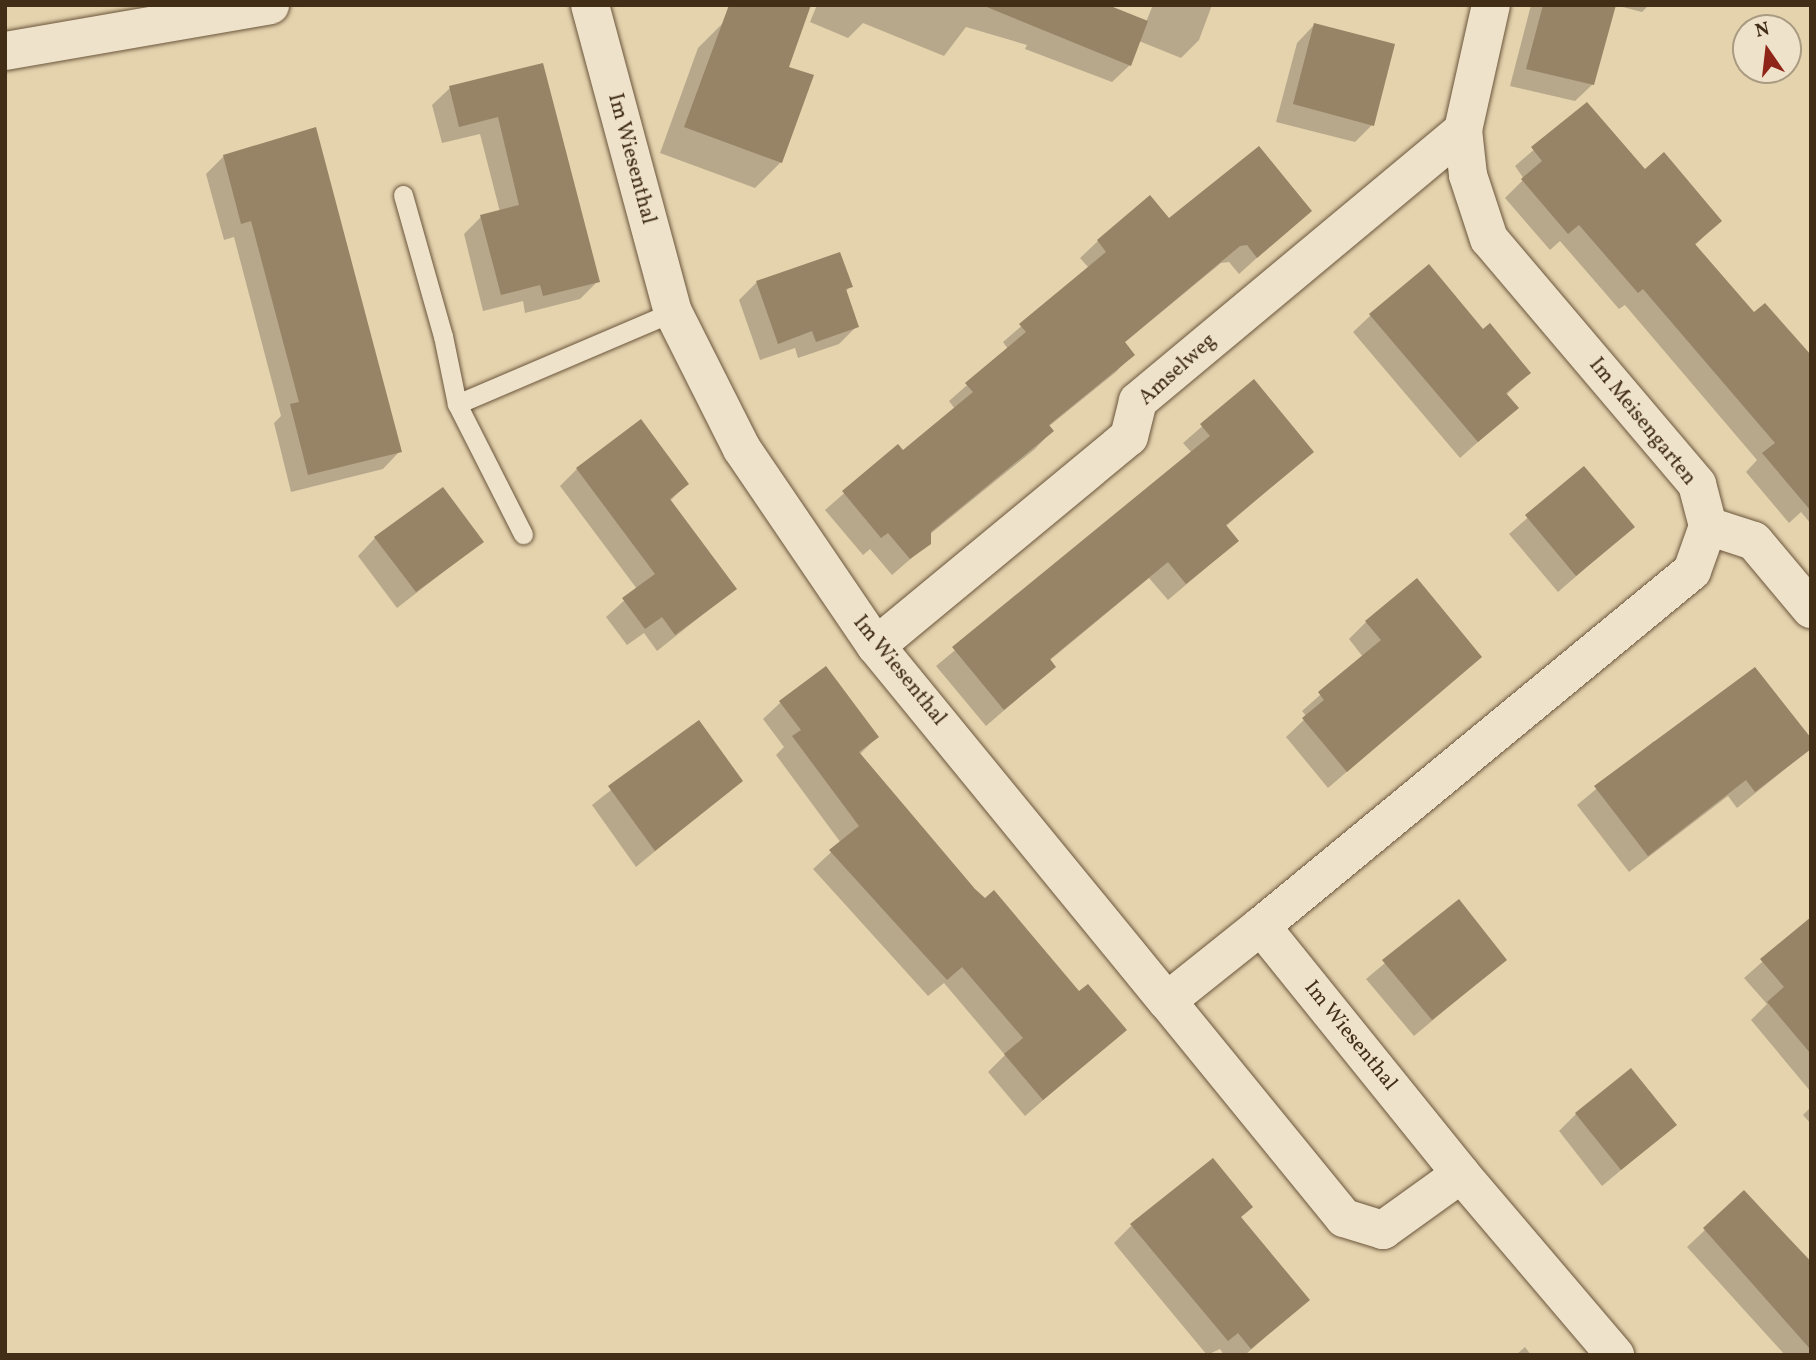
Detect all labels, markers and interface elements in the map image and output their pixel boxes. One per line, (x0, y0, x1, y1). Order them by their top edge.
north arrow (1732, 14, 1802, 84)
text: N (1753, 16, 1772, 45)
street label: Im Wiesenthal (601, 91, 661, 227)
street label: Amselweg (1134, 329, 1222, 411)
street label: Im Meisengarten (1583, 353, 1701, 491)
street label: Im Wiesenthal (847, 611, 951, 731)
street label: Im Wiesenthal (1298, 976, 1402, 1096)

